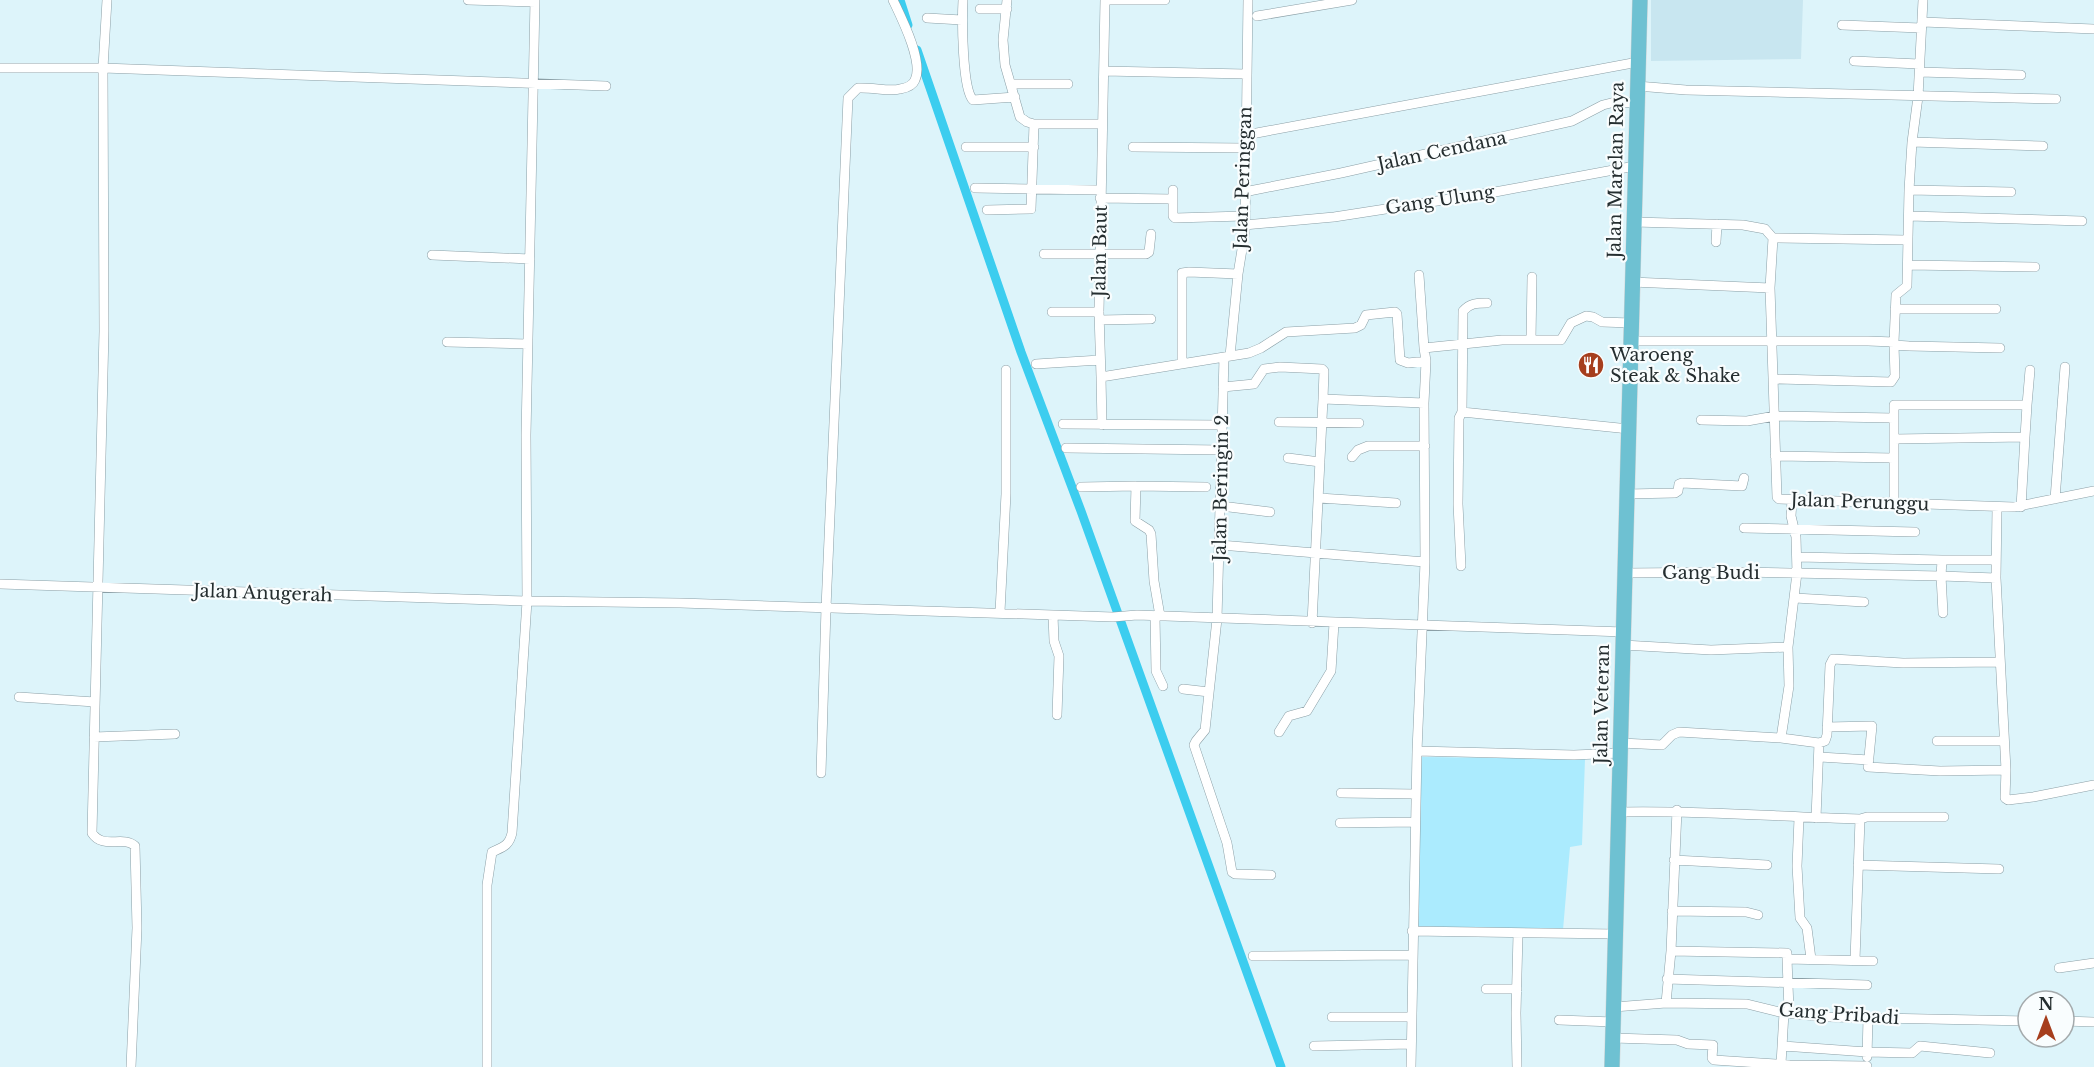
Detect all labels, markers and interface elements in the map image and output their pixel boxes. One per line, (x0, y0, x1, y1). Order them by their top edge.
street label: Jalan Marelan Raya (1603, 81, 1629, 260)
street label: Jalan Peringgan (1229, 106, 1256, 252)
street label: Jalan Cendana (1373, 127, 1509, 176)
street label: Gang Ulung (1384, 180, 1496, 219)
street label: Jalan Baut (1088, 204, 1112, 299)
place label: Waroeng Steak & Shake (1609, 344, 1740, 387)
restaurant icon: Waroeng Steak & Shake (1576, 350, 1606, 380)
street label: Jalan Beringin 2 (1209, 414, 1233, 564)
street label: Jalan Perunggu (1788, 489, 1930, 515)
street label: Gang Budi (1662, 562, 1760, 584)
street label: Jalan Anugerah (191, 580, 333, 606)
street label: Jalan Veteran (1590, 644, 1614, 766)
north arrow (2016, 989, 2076, 1049)
text: N (2038, 994, 2054, 1014)
street label: Gang Pribadi (1778, 999, 1900, 1029)

